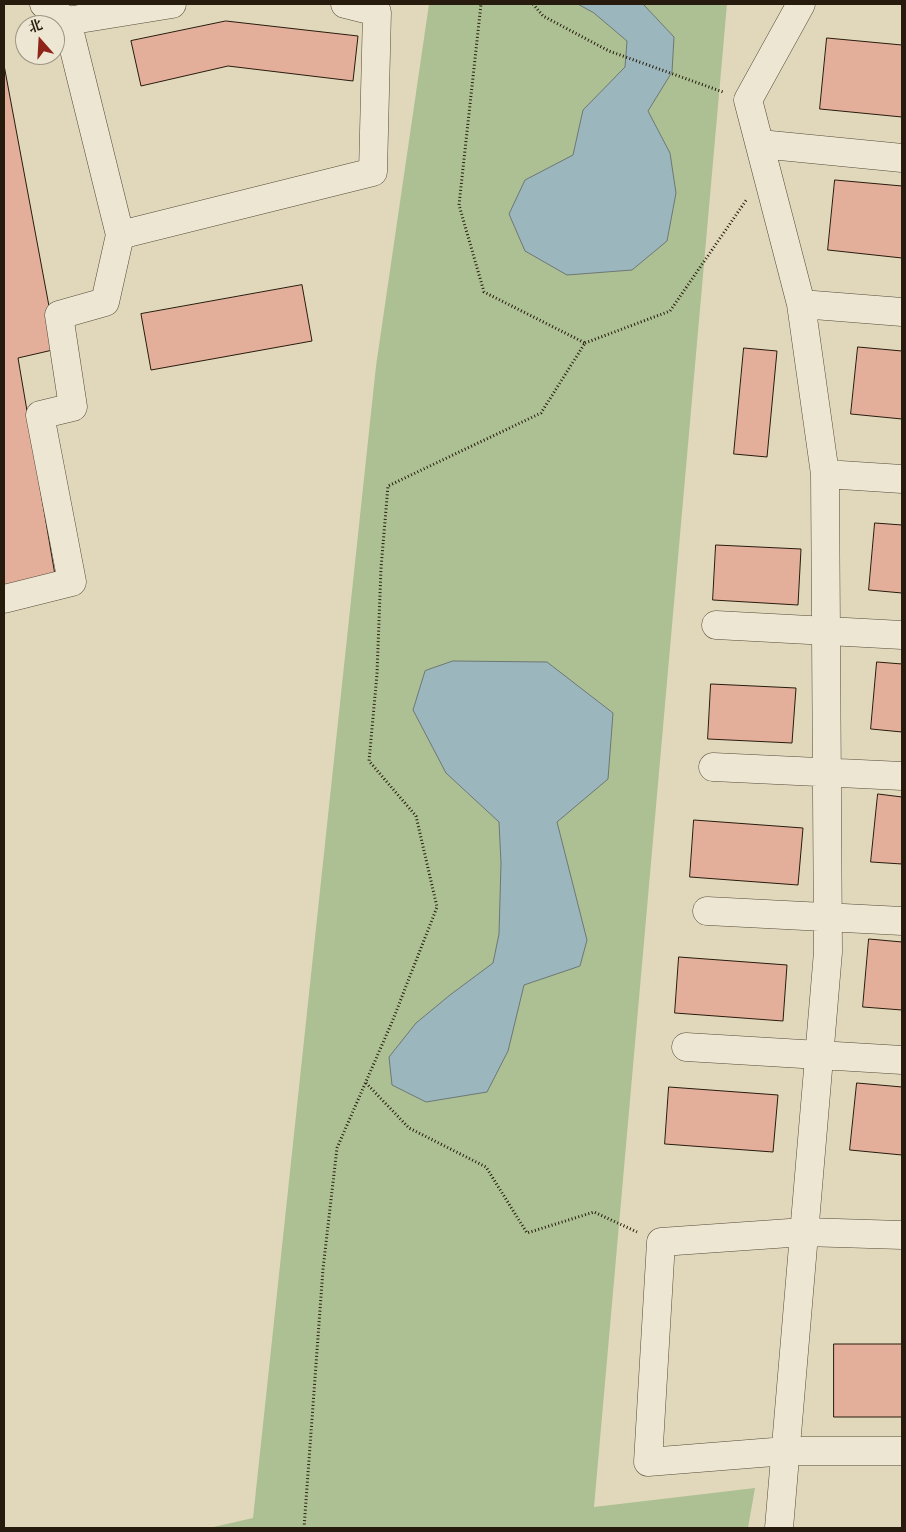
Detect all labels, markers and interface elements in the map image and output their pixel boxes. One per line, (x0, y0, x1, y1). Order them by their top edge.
north arrow (15, 15, 65, 65)
text: 北 (26, 15, 45, 38)

